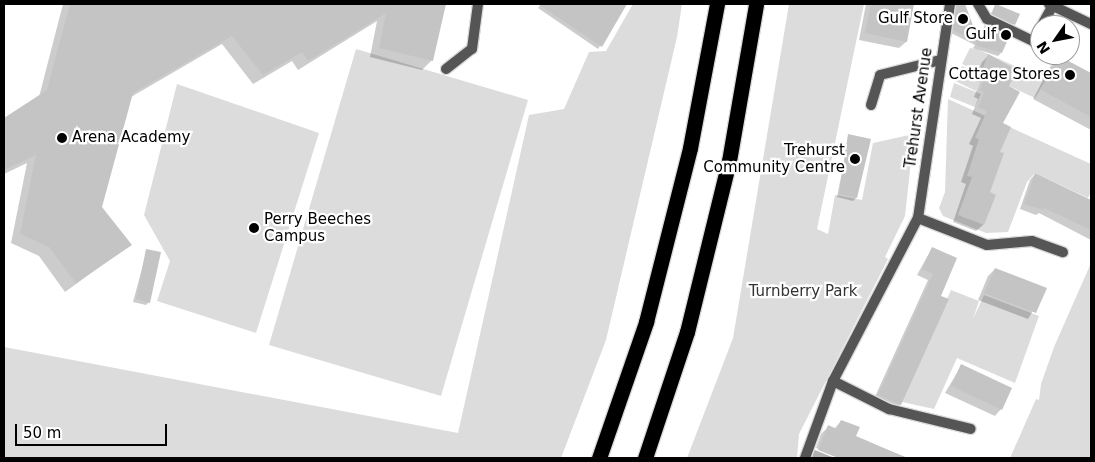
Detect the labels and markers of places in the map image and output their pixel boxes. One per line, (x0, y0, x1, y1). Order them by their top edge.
place label: Gulf Store (878, 10, 953, 28)
marker: Gulf Store (957, 13, 969, 25)
place label: Gulf (965, 26, 996, 44)
marker: Gulf (1000, 29, 1012, 41)
place label: Cottage Stores (948, 66, 1060, 84)
marker: Cottage Stores (1064, 69, 1076, 81)
place label: Arena Academy (72, 129, 190, 147)
marker: Arena Academy (56, 132, 68, 144)
place label: Trehurst Community Centre (703, 141, 845, 176)
marker: Trehurst Community Centre (849, 153, 861, 165)
place label: Perry Beeches Campus (264, 210, 371, 245)
marker: Perry Beeches Campus (248, 222, 260, 234)

